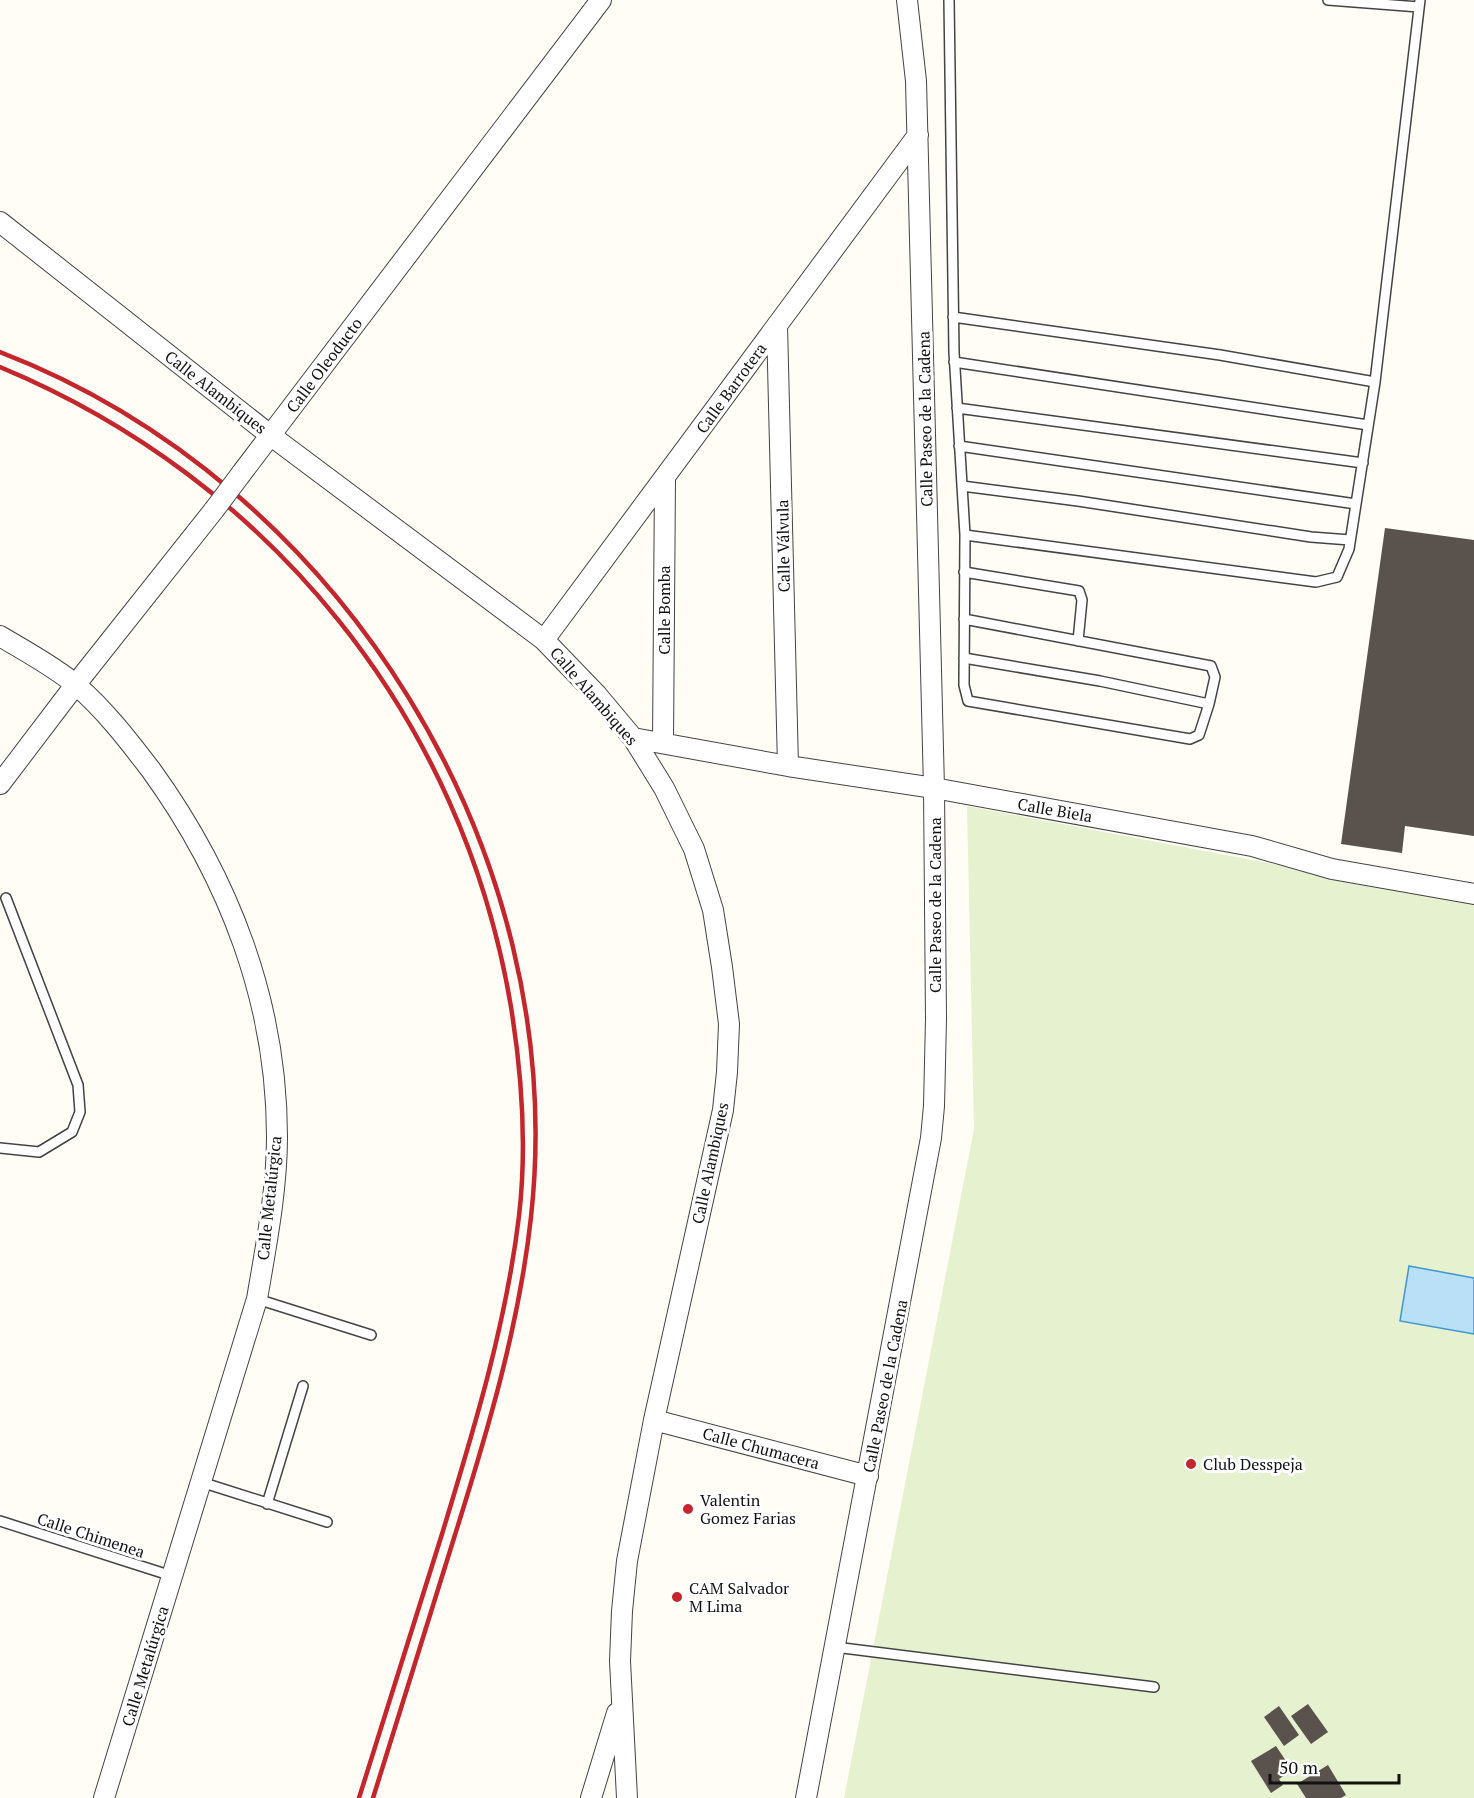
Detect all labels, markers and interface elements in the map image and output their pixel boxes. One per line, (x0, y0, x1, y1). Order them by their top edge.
street label: Calle Oleoducto (281, 313, 367, 417)
street label: Calle Paseo de la Cadena (912, 331, 938, 507)
street label: Calle Barrotera (691, 338, 771, 438)
street label: Calle Alambiques (160, 345, 272, 439)
street label: Calle Válvula (771, 499, 795, 593)
street label: Calle Bomba (653, 565, 675, 655)
street label: Calle Alambiques (545, 642, 643, 750)
street label: Calle Biela (1016, 793, 1094, 827)
street label: Calle Paseo de la Cadena (924, 817, 946, 993)
street label: Calle Alambiques (686, 1100, 734, 1226)
street label: Calle Metalúrgica (252, 1135, 286, 1261)
street label: Calle Paseo de la Cadena (857, 1298, 913, 1474)
street label: Calle Chumacera (700, 1422, 822, 1474)
place label: Club Desspeja (1203, 1453, 1303, 1475)
marker: Club Desspeja (1184, 1457, 1198, 1471)
place label: Valentin Gomez Farias (700, 1489, 796, 1529)
marker: Valentin Gomez Farias (681, 1502, 695, 1516)
street label: Calle Chimenea (34, 1507, 148, 1563)
place label: CAM Salvador M Lima (689, 1577, 790, 1617)
marker: CAM Salvador M Lima (670, 1590, 684, 1604)
street label: Calle Metalúrgica (116, 1603, 174, 1729)
scale bar (1270, 1747, 1399, 1785)
text: 50 m (1279, 1755, 1319, 1779)

